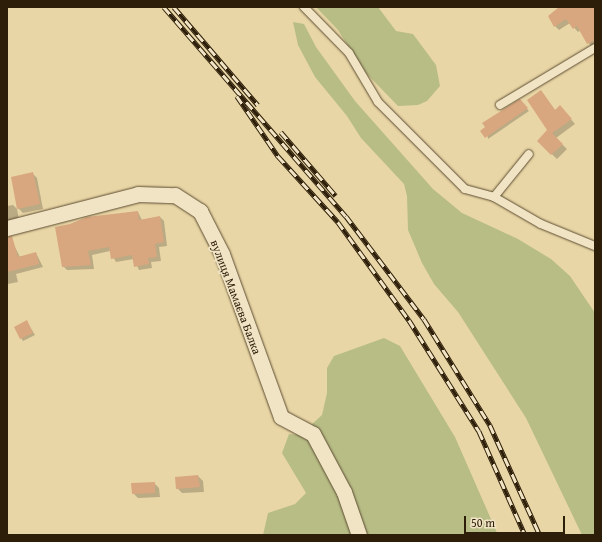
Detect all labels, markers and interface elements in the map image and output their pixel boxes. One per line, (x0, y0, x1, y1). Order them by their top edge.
street label: вулиця Мамаєва Балка (208, 238, 264, 356)
scale bar (466, 508, 567, 534)
text: 50 m (471, 514, 495, 531)

